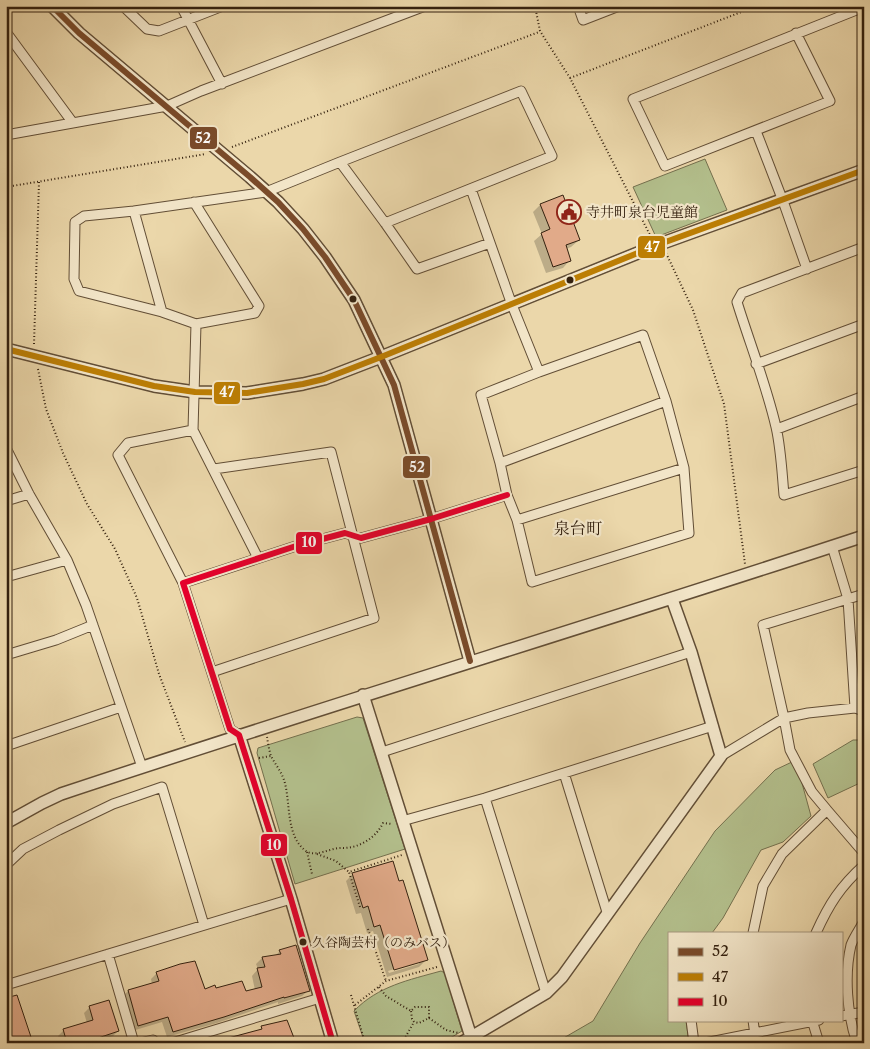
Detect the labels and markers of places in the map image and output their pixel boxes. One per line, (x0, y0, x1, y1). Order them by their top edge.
public building icon: 寺井町泉台児童館 (556, 199, 582, 225)
place label: 寺井町泉台児童館 (586, 203, 698, 221)
unlabelled marker (565, 275, 575, 285)
unlabelled marker (348, 294, 358, 304)
place label: 久谷陶芸村（のみバス） (312, 934, 455, 950)
marker: 久谷陶芸村（のみバス） (298, 937, 308, 947)

